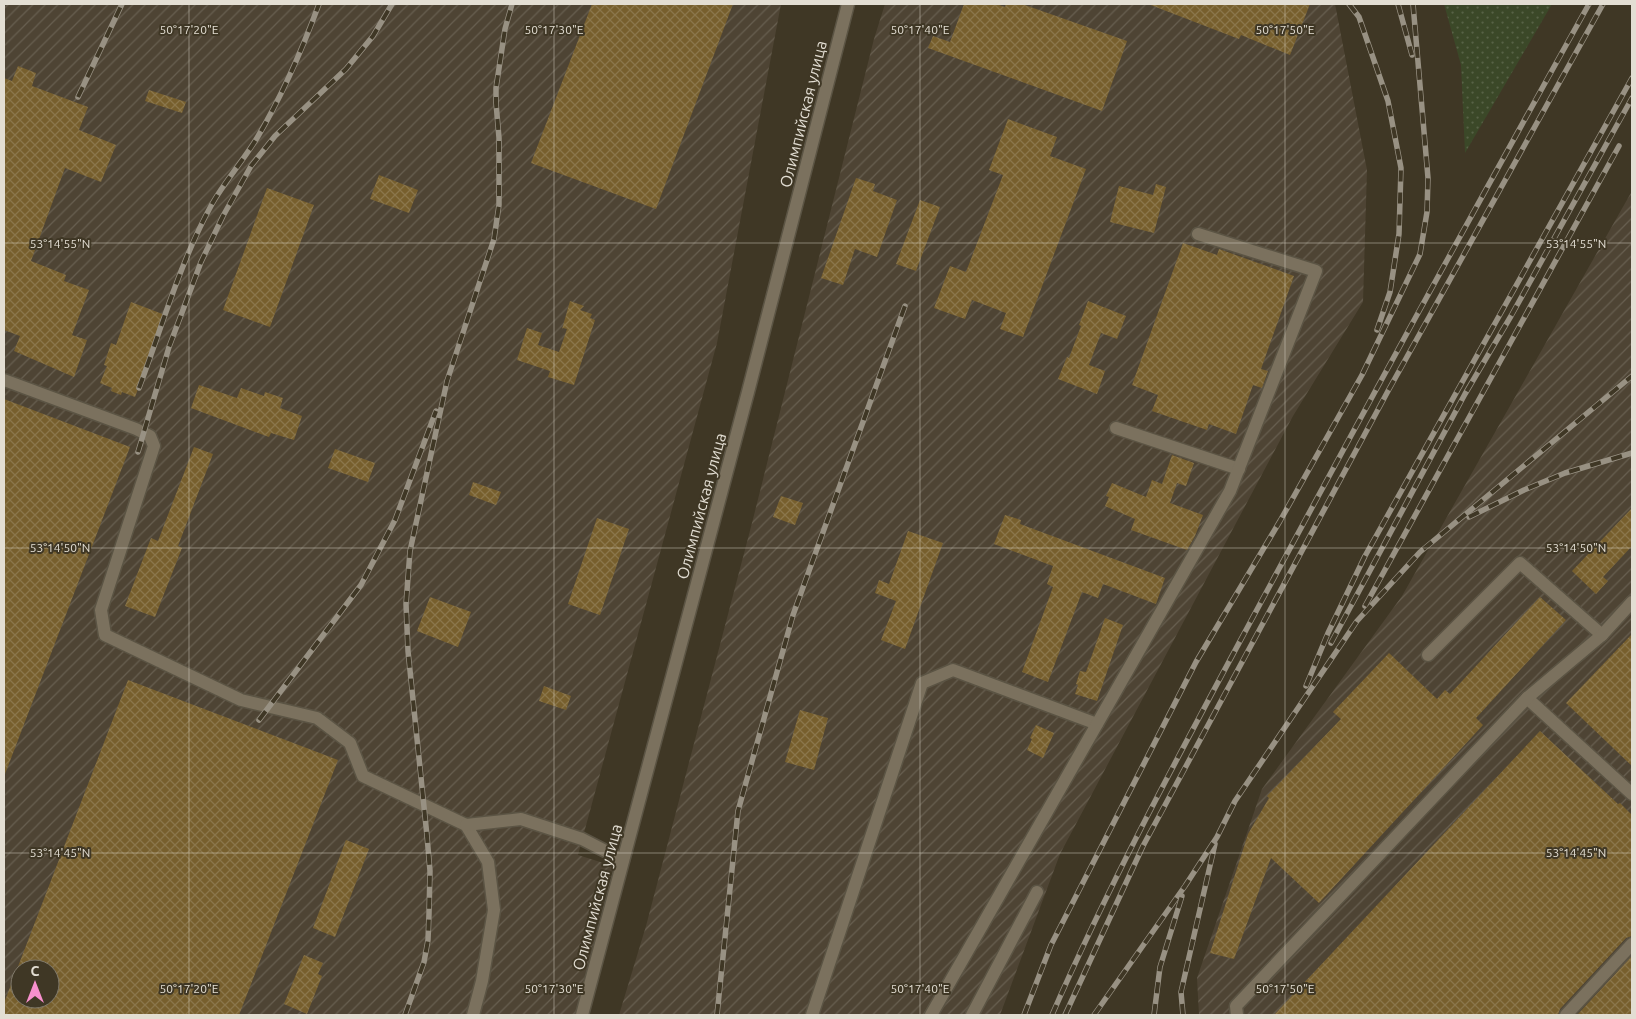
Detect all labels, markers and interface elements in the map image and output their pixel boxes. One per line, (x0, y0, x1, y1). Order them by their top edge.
text: 50°17'20"E (160, 23, 219, 36)
text: 50°17'30"E (525, 23, 584, 36)
text: 50°17'40"E (891, 23, 950, 36)
text: 50°17'50"E (1256, 23, 1315, 36)
street label: Олимпийская улица (776, 39, 830, 189)
text: 53°14'55"N (30, 237, 90, 250)
text: 53°14'55"N (1546, 237, 1606, 250)
street label: Олимпийская улица (673, 431, 729, 581)
text: 53°14'50"N (30, 541, 90, 554)
text: 53°14'50"N (1546, 541, 1606, 554)
street label: Олимпийская улица (569, 822, 625, 972)
text: 53°14'45"N (30, 846, 90, 859)
text: 53°14'45"N (1546, 846, 1606, 859)
north arrow (10, 959, 60, 1009)
text: С (31, 963, 40, 979)
text: 50°17'20"E (160, 982, 219, 995)
text: 50°17'30"E (525, 982, 584, 995)
text: 50°17'40"E (891, 982, 950, 995)
text: 50°17'50"E (1256, 982, 1315, 995)

